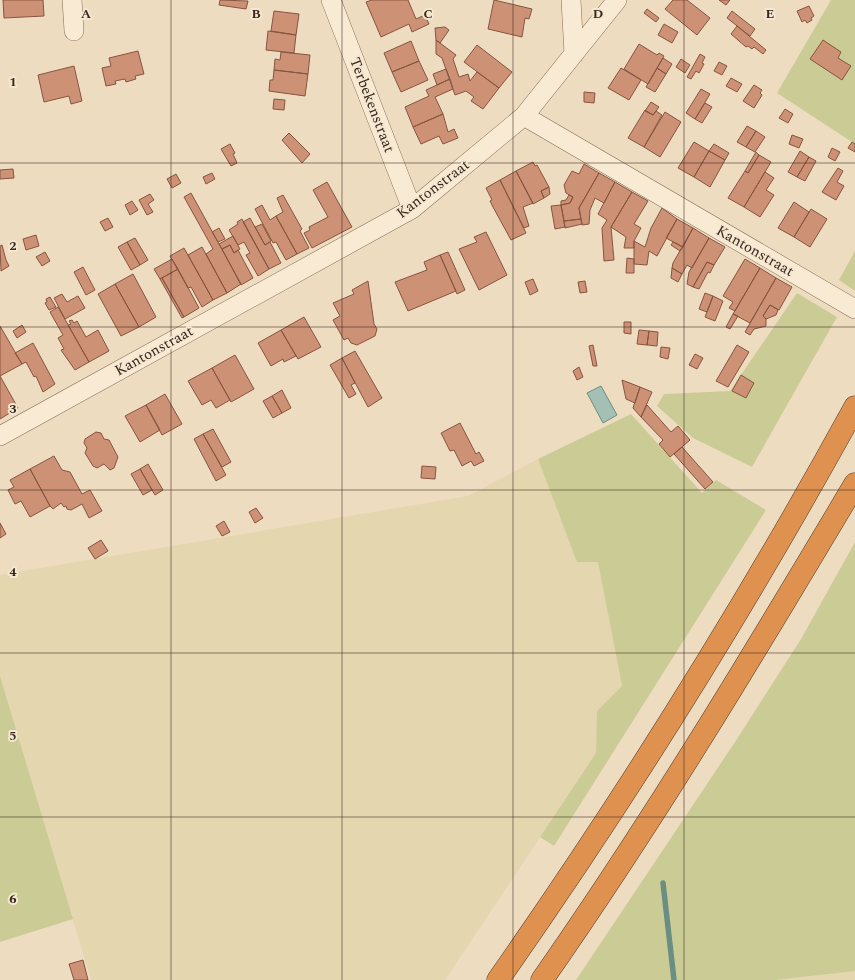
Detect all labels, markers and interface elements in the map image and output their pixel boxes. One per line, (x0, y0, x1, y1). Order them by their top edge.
text: A (81, 4, 91, 24)
text: B (251, 4, 261, 24)
text: C (423, 4, 433, 24)
text: D (593, 4, 603, 24)
text: E (766, 4, 775, 24)
street label: Terbekenstraat (343, 54, 401, 156)
text: 1 (9, 72, 17, 92)
street label: Kantonstraat (392, 154, 474, 224)
street label: Kantonstraat (712, 219, 798, 283)
text: 2 (9, 236, 17, 256)
street label: Kantonstraat (111, 320, 197, 382)
text: 3 (9, 399, 17, 419)
text: 4 (9, 562, 17, 582)
text: 5 (9, 726, 17, 746)
text: 6 (9, 889, 17, 909)

